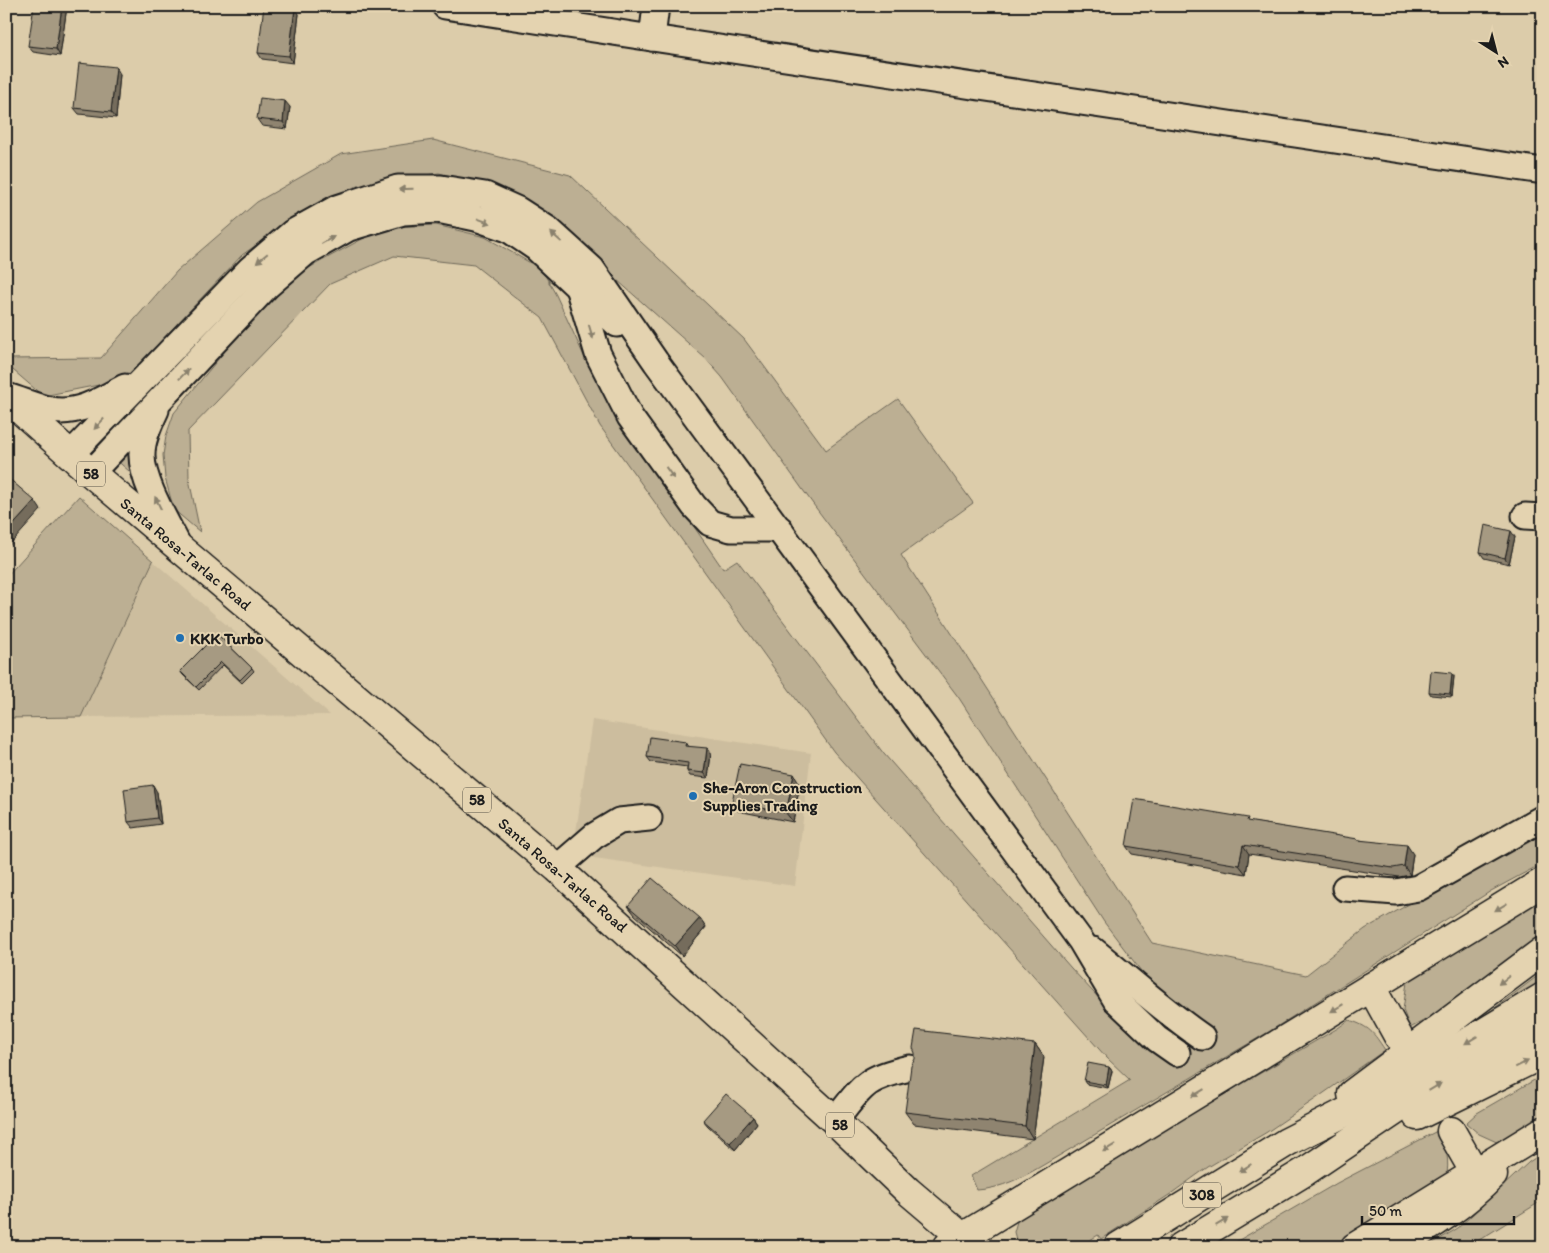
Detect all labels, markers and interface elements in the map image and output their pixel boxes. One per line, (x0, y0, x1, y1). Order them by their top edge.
north arrow (1472, 28, 1522, 78)
text: N (1495, 52, 1512, 72)
one-way arrow (397, 185, 413, 193)
one-way arrow (476, 217, 491, 225)
one-way arrow (550, 231, 563, 242)
one-way arrow (321, 236, 334, 245)
one-way arrow (256, 253, 269, 264)
one-way arrow (588, 325, 596, 340)
one-way arrow (177, 368, 189, 380)
one-way arrow (93, 418, 105, 430)
road number: 58 (77, 462, 105, 486)
one-way arrow (665, 466, 675, 480)
street label: Santa Rosa-Tarlac Road (117, 494, 256, 615)
one-way arrow (153, 496, 161, 510)
place label: KKK Turbo (190, 629, 264, 648)
marker: KKK Turbo (174, 632, 186, 644)
place label: She-Aron Construction Supplies Trading (703, 778, 863, 816)
road number: 58 (463, 788, 491, 812)
marker: She-Aron Construction Supplies Trading (687, 790, 699, 802)
street label: Santa Rosa-Tarlac Road (494, 814, 632, 937)
one-way arrow (1495, 903, 1508, 912)
one-way arrow (1498, 975, 1511, 986)
one-way arrow (1331, 1003, 1344, 1012)
one-way arrow (1465, 1036, 1478, 1045)
one-way arrow (1515, 1060, 1529, 1068)
one-way arrow (1428, 1082, 1441, 1091)
one-way arrow (1192, 1088, 1205, 1097)
road number: 58 (826, 1112, 854, 1138)
one-way arrow (1102, 1143, 1115, 1152)
one-way arrow (1239, 1163, 1252, 1173)
road number: 308 (1183, 1182, 1221, 1208)
scale bar (1362, 1193, 1514, 1225)
text: 50 m (1369, 1202, 1402, 1220)
one-way arrow (1216, 1217, 1229, 1226)

